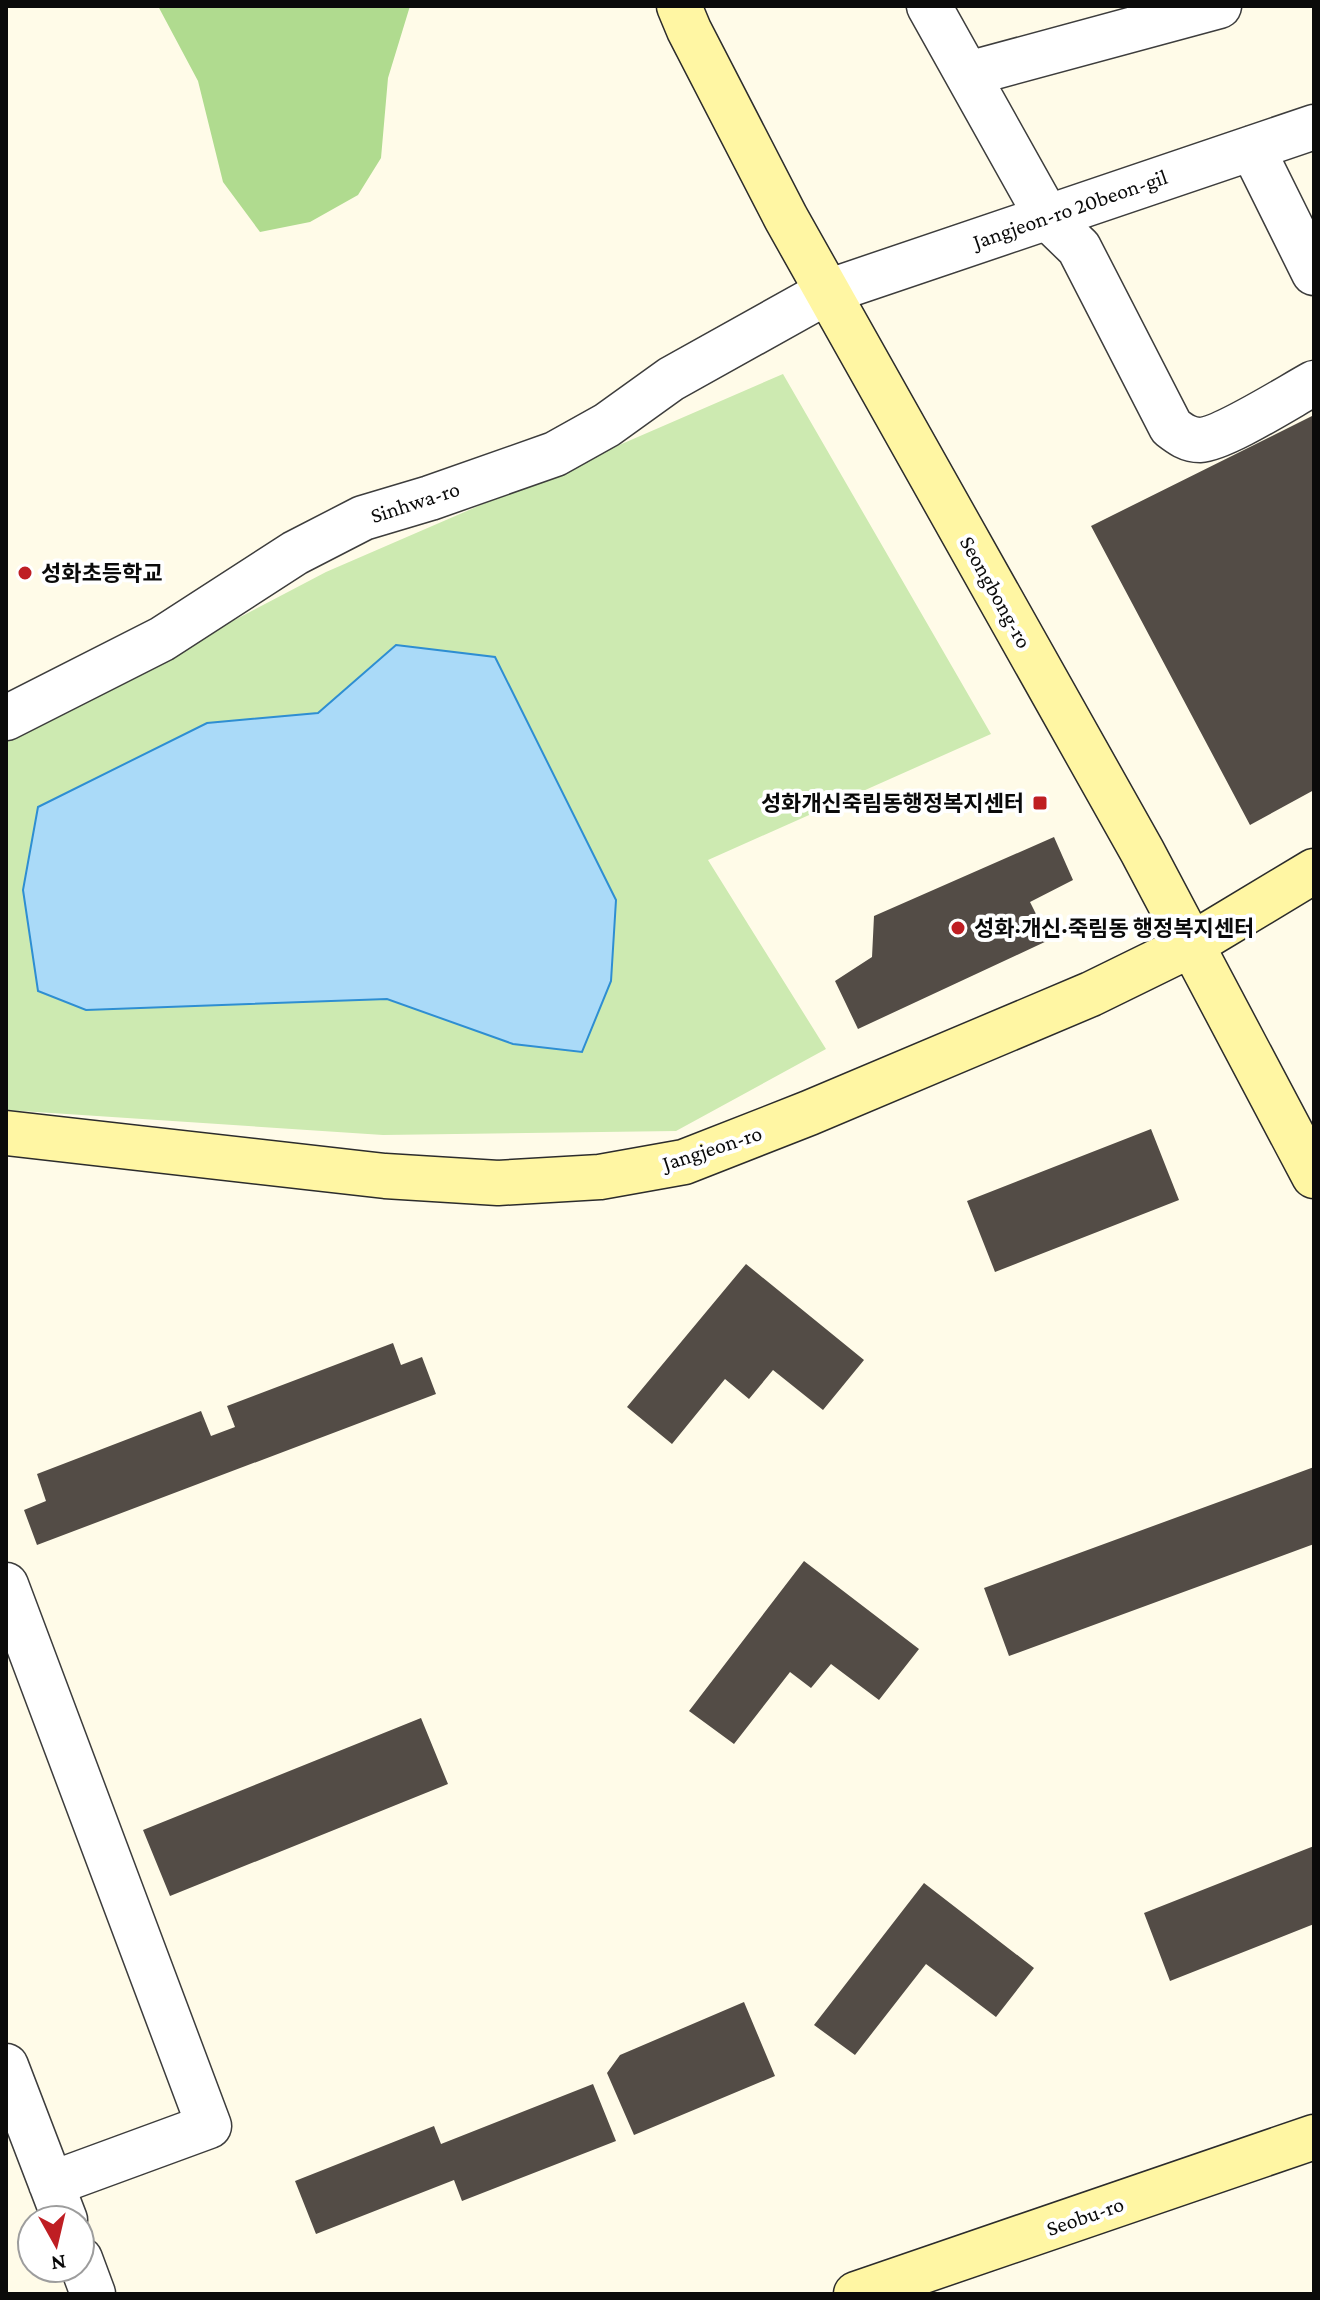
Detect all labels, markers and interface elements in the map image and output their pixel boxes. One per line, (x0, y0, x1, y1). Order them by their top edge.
street label: Jangjeon-ro 20beon-gil (968, 164, 1171, 255)
street label: Sinhwa-ro (367, 476, 463, 528)
street label: Seongbong-ro (955, 532, 1037, 652)
place label: 성화초등학교 (41, 561, 162, 586)
marker: 성화초등학교 (16, 564, 34, 582)
place label: 성화개신죽림동행정복지센터 (761, 791, 1024, 816)
marker: 성화개신죽림동행정복지센터 (1031, 794, 1049, 812)
place label: 성화·개신·죽림동 행정복지센터 (974, 916, 1254, 941)
marker: 성화·개신·죽림동 행정복지센터 (949, 919, 967, 937)
street label: Jangjeon-ro (657, 1120, 765, 1176)
street label: Seobu-ro (1043, 2191, 1127, 2241)
north arrow (16, 2204, 96, 2284)
text: N (50, 2250, 68, 2277)

